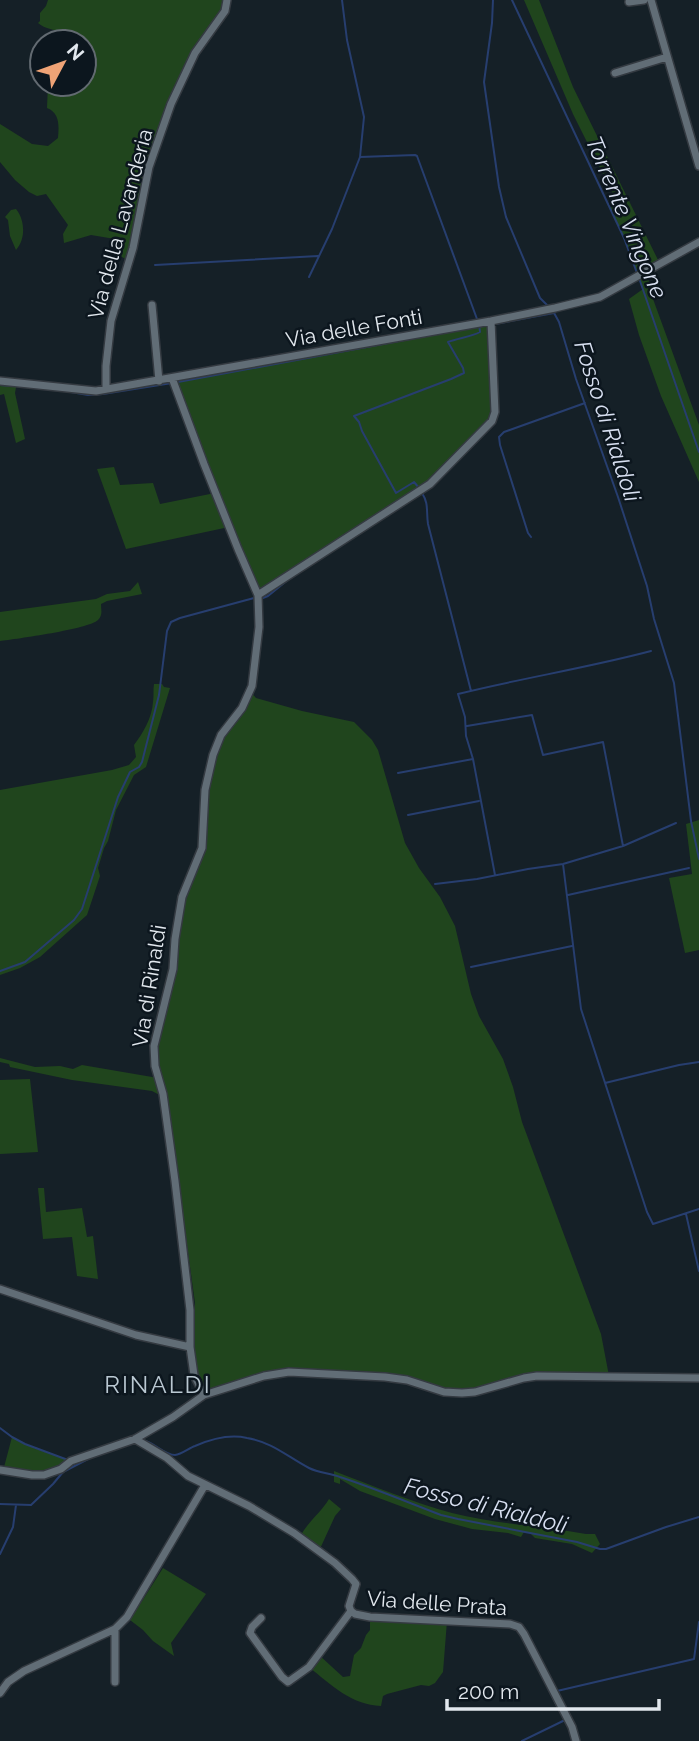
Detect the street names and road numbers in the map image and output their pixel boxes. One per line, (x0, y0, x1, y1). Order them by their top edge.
street label: Via della Lavanderia (83, 126, 157, 322)
street label: Via delle Fonti (284, 304, 424, 352)
street label: Via di Rinaldi (127, 923, 171, 1049)
street label: Via delle Prata (366, 1586, 508, 1620)

